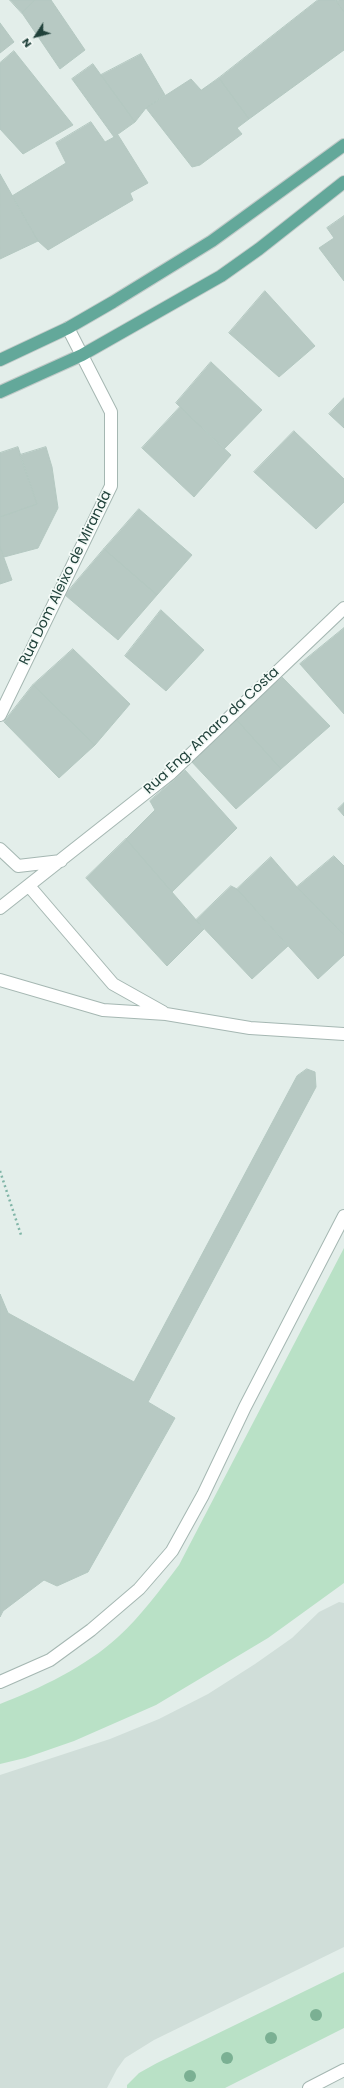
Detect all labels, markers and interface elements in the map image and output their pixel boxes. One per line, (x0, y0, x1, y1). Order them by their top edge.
north arrow (16, 16, 56, 56)
text: N (17, 35, 35, 51)
street label: Rua Dom Aleixo de Miranda (16, 488, 116, 668)
street label: Rua Eng. Amaro da Costa (141, 664, 283, 798)

